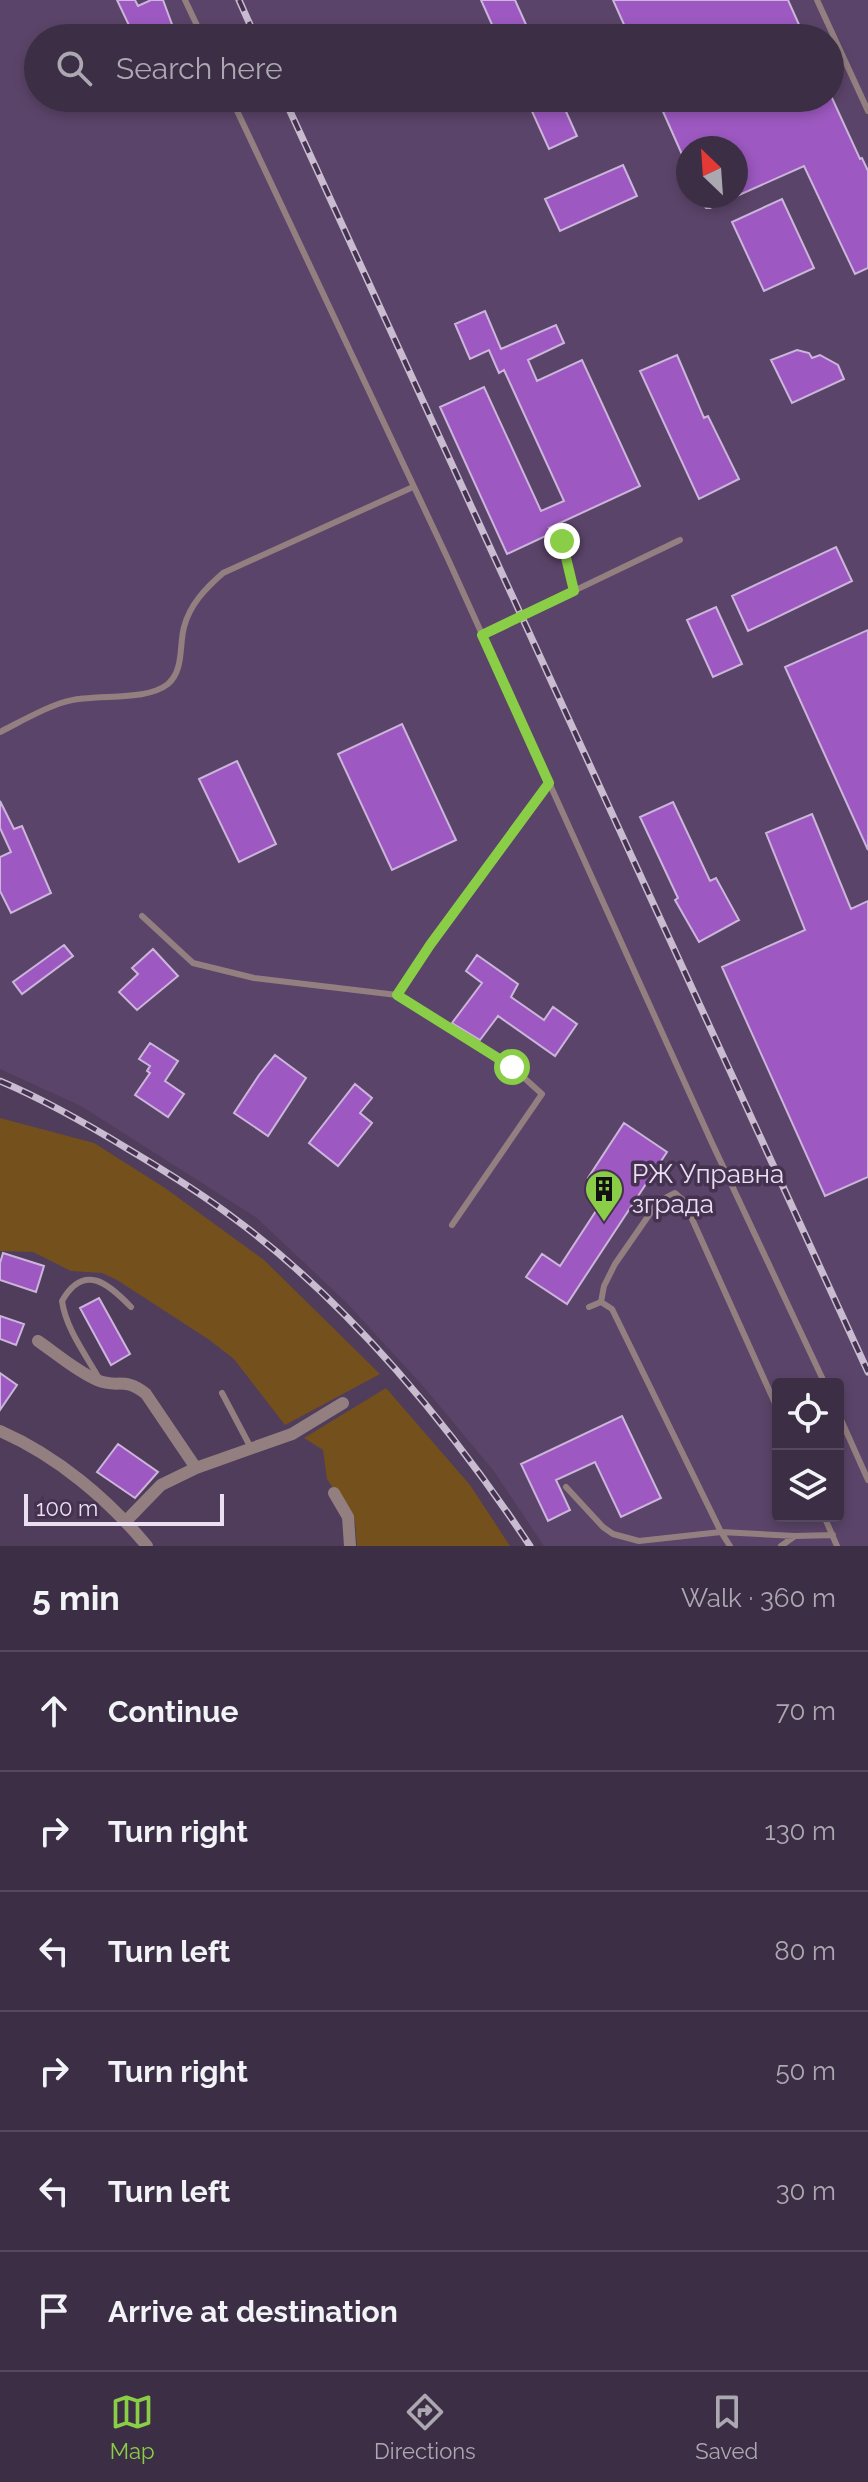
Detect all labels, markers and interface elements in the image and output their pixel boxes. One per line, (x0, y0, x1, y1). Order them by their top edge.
search box (24, 24, 844, 112)
icon: search (52, 46, 96, 90)
text: Search here (116, 51, 283, 86)
north arrow (676, 136, 748, 208)
route end (544, 523, 580, 559)
route start (494, 1049, 530, 1085)
place label: РЖ Управна зграда (632, 1159, 784, 1219)
building icon: РЖ Управна зграда (583, 1168, 625, 1223)
map controls (772, 1378, 844, 1522)
button: locate (772, 1378, 844, 1450)
button: layers (772, 1450, 844, 1522)
scale bar (24, 1490, 224, 1526)
text: 100 m (36, 1495, 98, 1521)
text: 5 min (32, 1578, 120, 1618)
text: Walk · 360 m (681, 1583, 836, 1613)
icon: ahead (32, 1689, 76, 1733)
text: Continue (108, 1694, 239, 1729)
text: 70 m (776, 1696, 836, 1726)
icon: right (32, 1809, 76, 1853)
text: Turn right (108, 1814, 248, 1849)
text: 130 m (765, 1816, 836, 1846)
icon: left (32, 1929, 76, 1973)
text: Turn left (108, 1934, 230, 1969)
text: 80 m (774, 1936, 836, 1966)
icon: right (32, 2049, 76, 2093)
text: Turn right (108, 2054, 248, 2089)
text: 50 m (775, 2056, 836, 2086)
icon: left (32, 2169, 76, 2213)
text: Turn left (108, 2174, 230, 2209)
text: 30 m (776, 2176, 836, 2206)
icon: arrive (32, 2289, 76, 2333)
text: Arrive at destination (108, 2294, 398, 2329)
tab: Map (110, 2390, 155, 2464)
tab: Directions (374, 2390, 476, 2464)
tab: Saved (695, 2390, 758, 2464)

